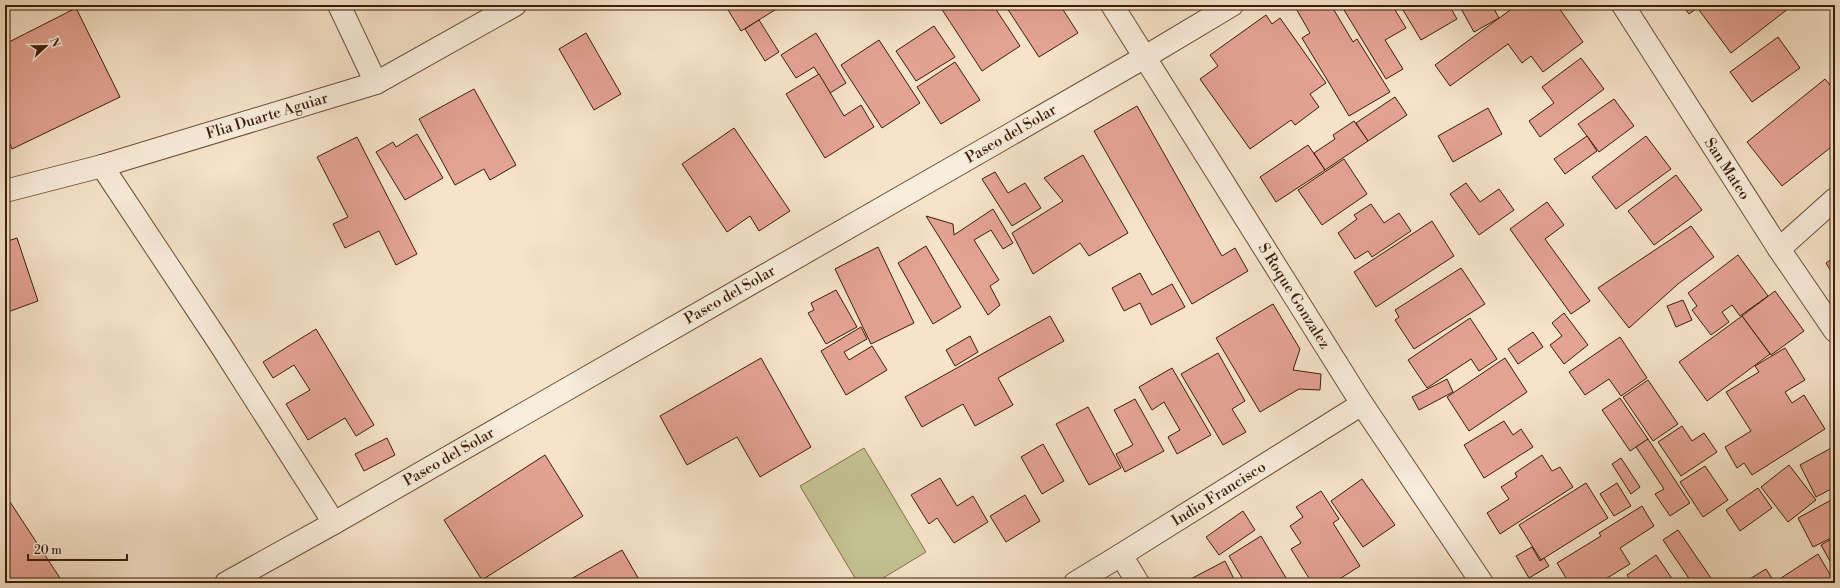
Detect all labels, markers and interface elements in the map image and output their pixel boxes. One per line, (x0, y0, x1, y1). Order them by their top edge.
north arrow (26, 26, 66, 66)
text: N (46, 36, 63, 50)
street label: Flia Duarte Aguiar (204, 88, 331, 144)
street label: Paseo del Solar (962, 100, 1060, 168)
street label: San Mateo (1700, 134, 1754, 204)
street label: S Roque Gonzalez (1254, 240, 1334, 352)
street label: Paseo del Solar (681, 261, 779, 329)
street label: Paseo del Solar (400, 423, 498, 491)
street label: Indio Francisco (1168, 457, 1270, 531)
scale bar (28, 536, 127, 562)
text: 20 m (34, 543, 62, 558)

